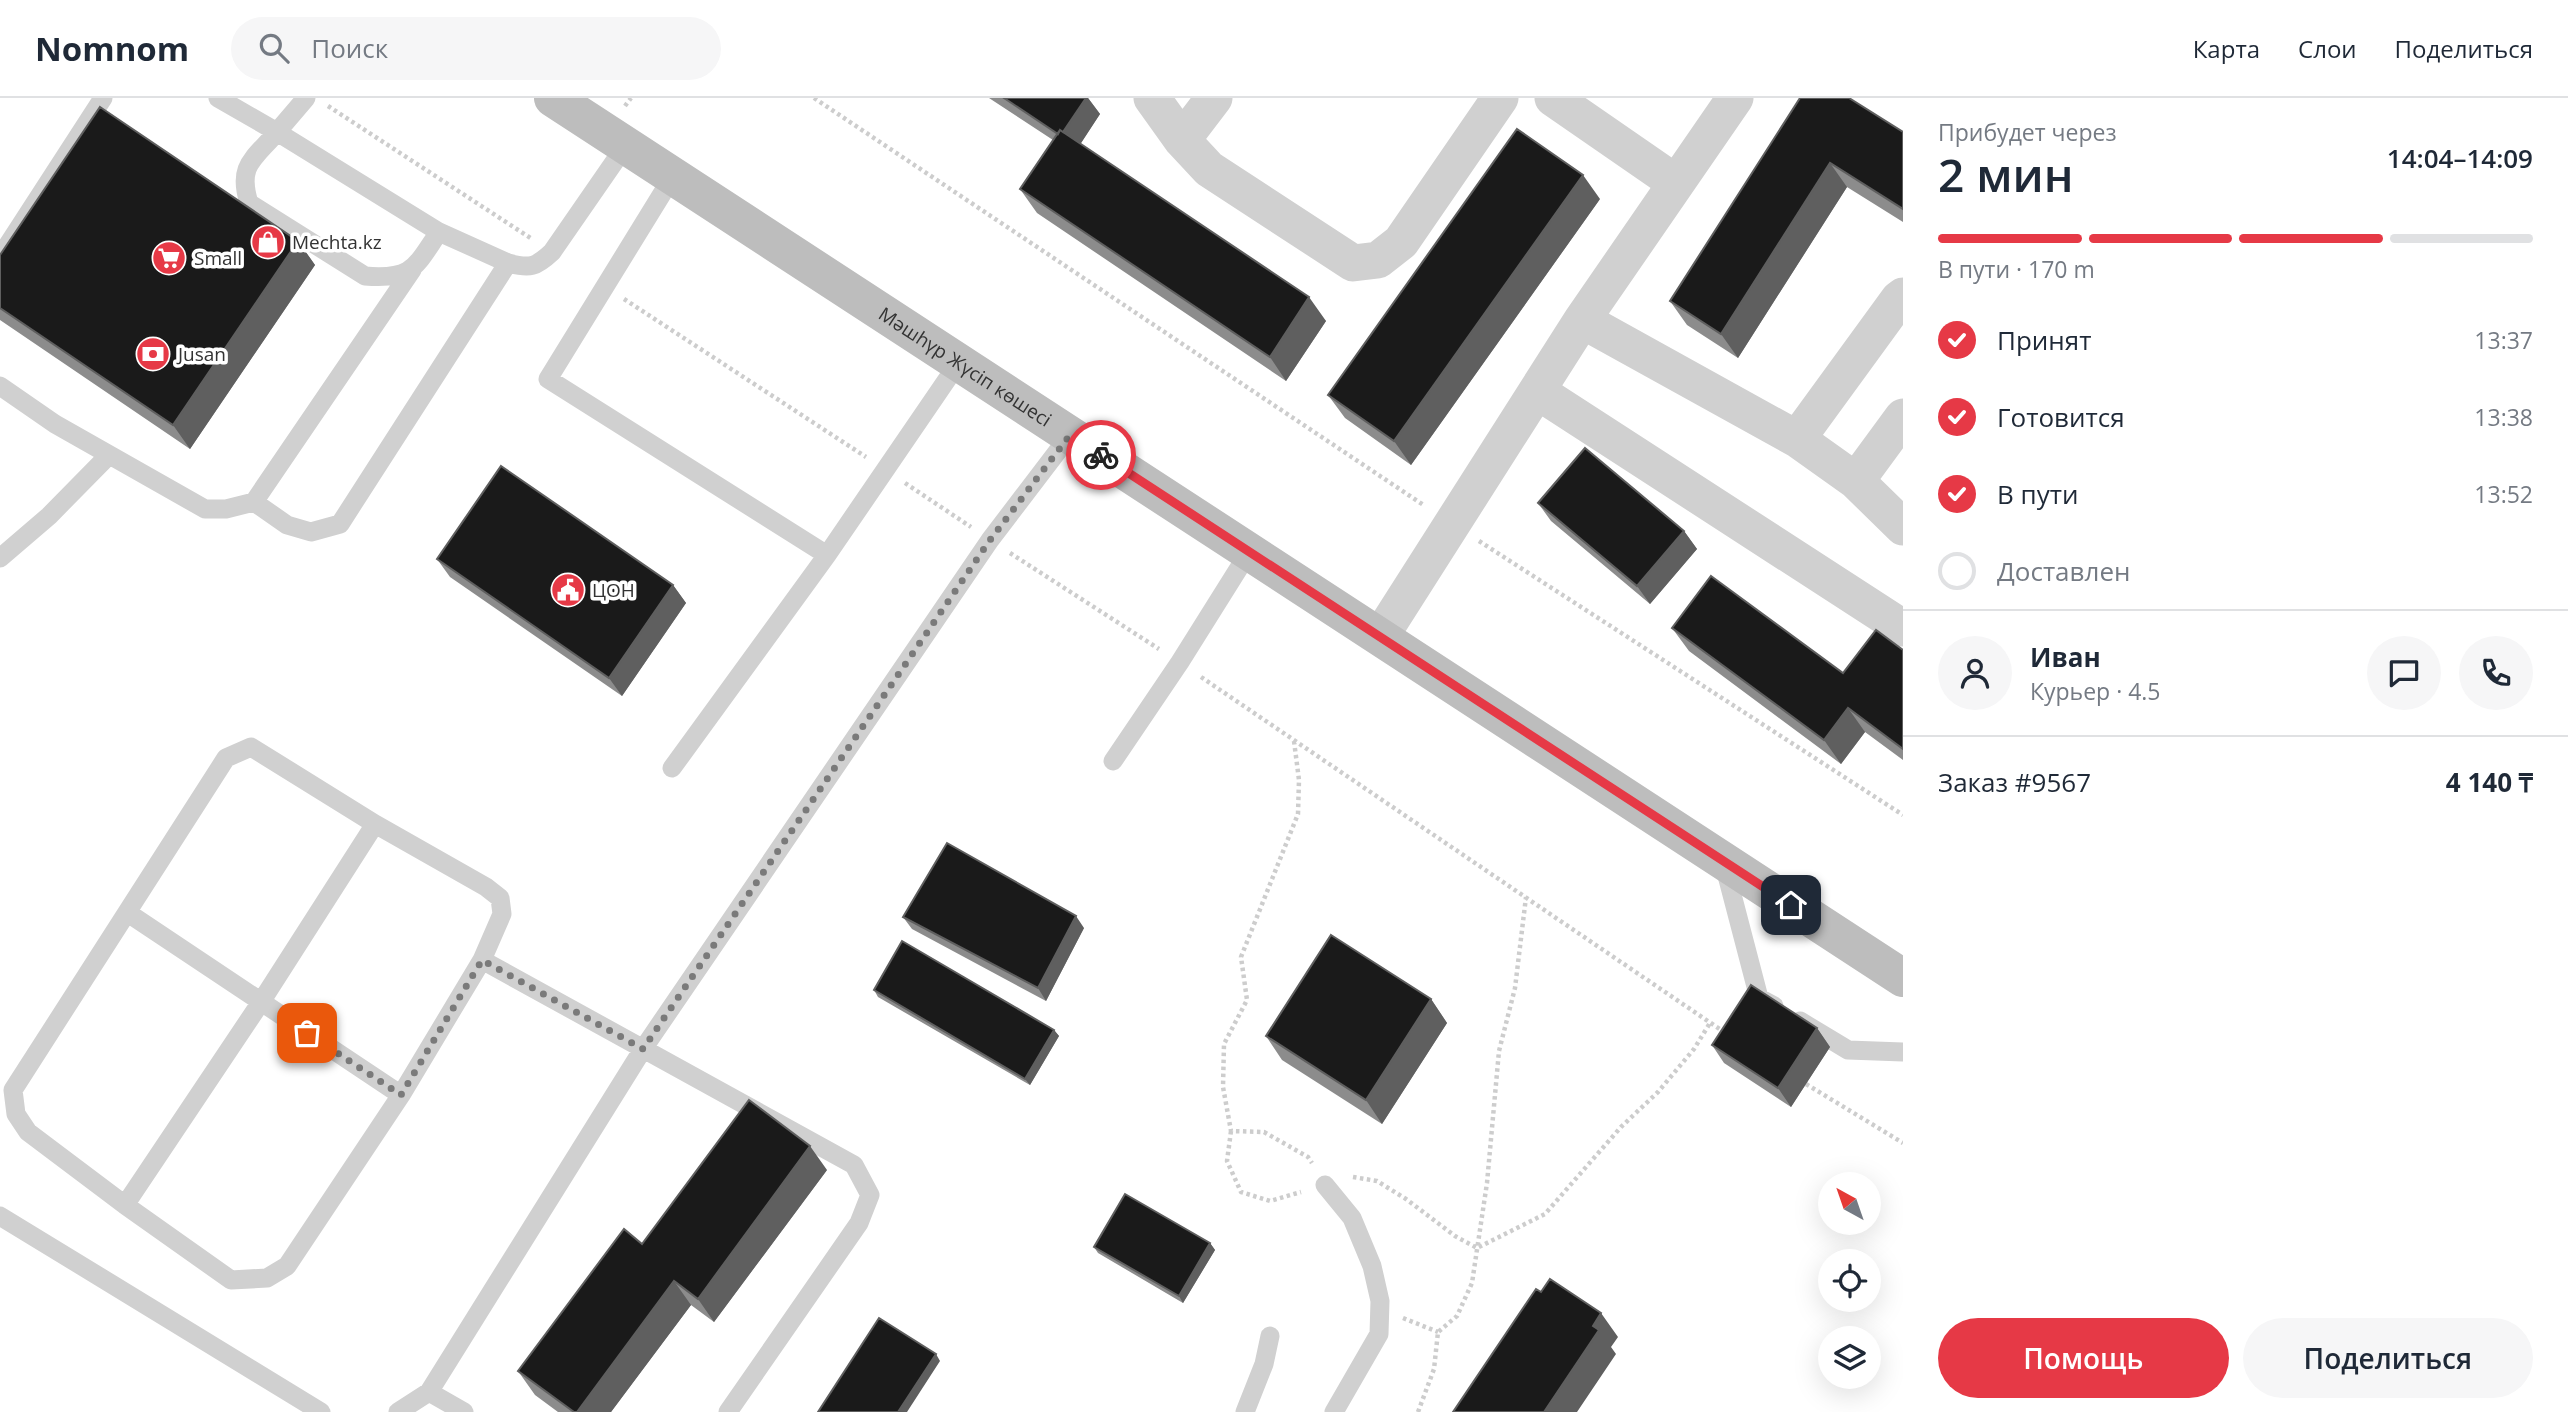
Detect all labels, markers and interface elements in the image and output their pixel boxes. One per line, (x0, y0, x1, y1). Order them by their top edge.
search box (231, 17, 721, 80)
text: Nomnom (35, 26, 189, 71)
icon: search (255, 29, 293, 67)
text: Поиск (311, 30, 388, 66)
text: Карта (2193, 32, 2260, 65)
text: Слои (2298, 32, 2357, 65)
text: Поделиться (2395, 32, 2533, 65)
text: Прибудет через (1938, 116, 2117, 148)
text: 14:04–14:09 (2387, 140, 2533, 176)
text: 2 мин (1938, 143, 2074, 205)
shop icon: Mechta.kz (249, 223, 287, 261)
place label: Mechta.kz (292, 229, 382, 255)
supermarket icon: Small (150, 239, 188, 277)
place label: Small (194, 245, 242, 271)
text: В пути · 170 m (1938, 253, 2095, 285)
street label: Мәшһүр Жүсіп көшесі (874, 301, 1057, 433)
icon: check (1938, 321, 1976, 359)
text: Принят (1997, 322, 2091, 358)
text: 13:37 (2474, 324, 2533, 356)
bank icon: Jusan (134, 335, 172, 373)
place label: Jusan (176, 341, 226, 367)
icon: check (1938, 398, 1976, 436)
text: Готовится (1997, 399, 2125, 435)
text: 13:38 (2474, 401, 2533, 433)
courier (1066, 420, 1136, 490)
icon: bike (1082, 436, 1120, 474)
icon: check (1938, 475, 1976, 513)
text: В пути (1997, 476, 2078, 512)
text: 13:52 (2474, 478, 2533, 510)
text: Доставлен (1997, 553, 2130, 589)
public building icon: ЦОН (549, 571, 587, 609)
place label: ЦОН (592, 577, 635, 603)
button: person (1938, 636, 2012, 710)
button: chat (2367, 636, 2441, 710)
button: phone (2459, 636, 2533, 710)
text: Иван (2030, 639, 2101, 675)
text: Курьер · 4.5 (2030, 675, 2161, 707)
text: Заказ #9567 (1938, 764, 2091, 800)
text: 4 140 ₸ (2446, 764, 2533, 800)
pin (1761, 875, 1821, 935)
icon: home (1772, 886, 1810, 924)
pin (277, 1003, 337, 1063)
icon: bag (288, 1014, 326, 1052)
north arrow (1818, 1172, 1881, 1236)
map controls (1818, 1172, 1881, 1389)
button: locate (1818, 1249, 1881, 1312)
button: Помощь (1938, 1318, 2229, 1398)
button: Поделиться (2243, 1318, 2533, 1398)
button: layers (1818, 1326, 1881, 1389)

